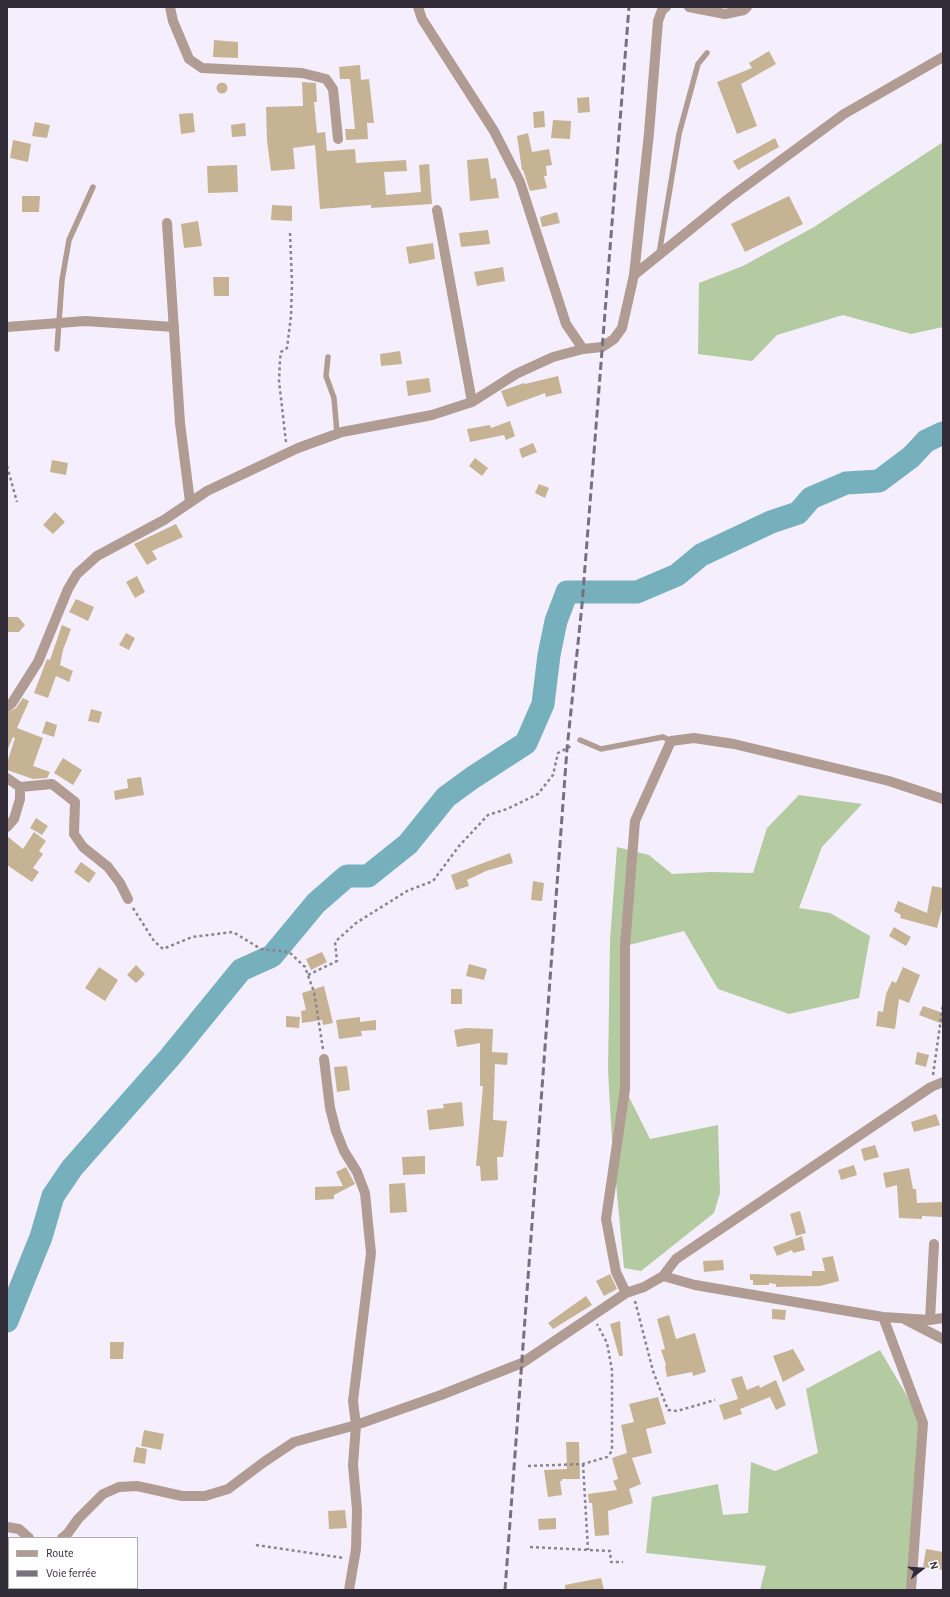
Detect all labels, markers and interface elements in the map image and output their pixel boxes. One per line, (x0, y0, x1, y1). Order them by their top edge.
legend (8, 1537, 138, 1589)
text: Route (46, 1547, 73, 1559)
north arrow (902, 1549, 942, 1589)
text: N (928, 1560, 940, 1571)
text: Voie ferrée (46, 1567, 96, 1579)

